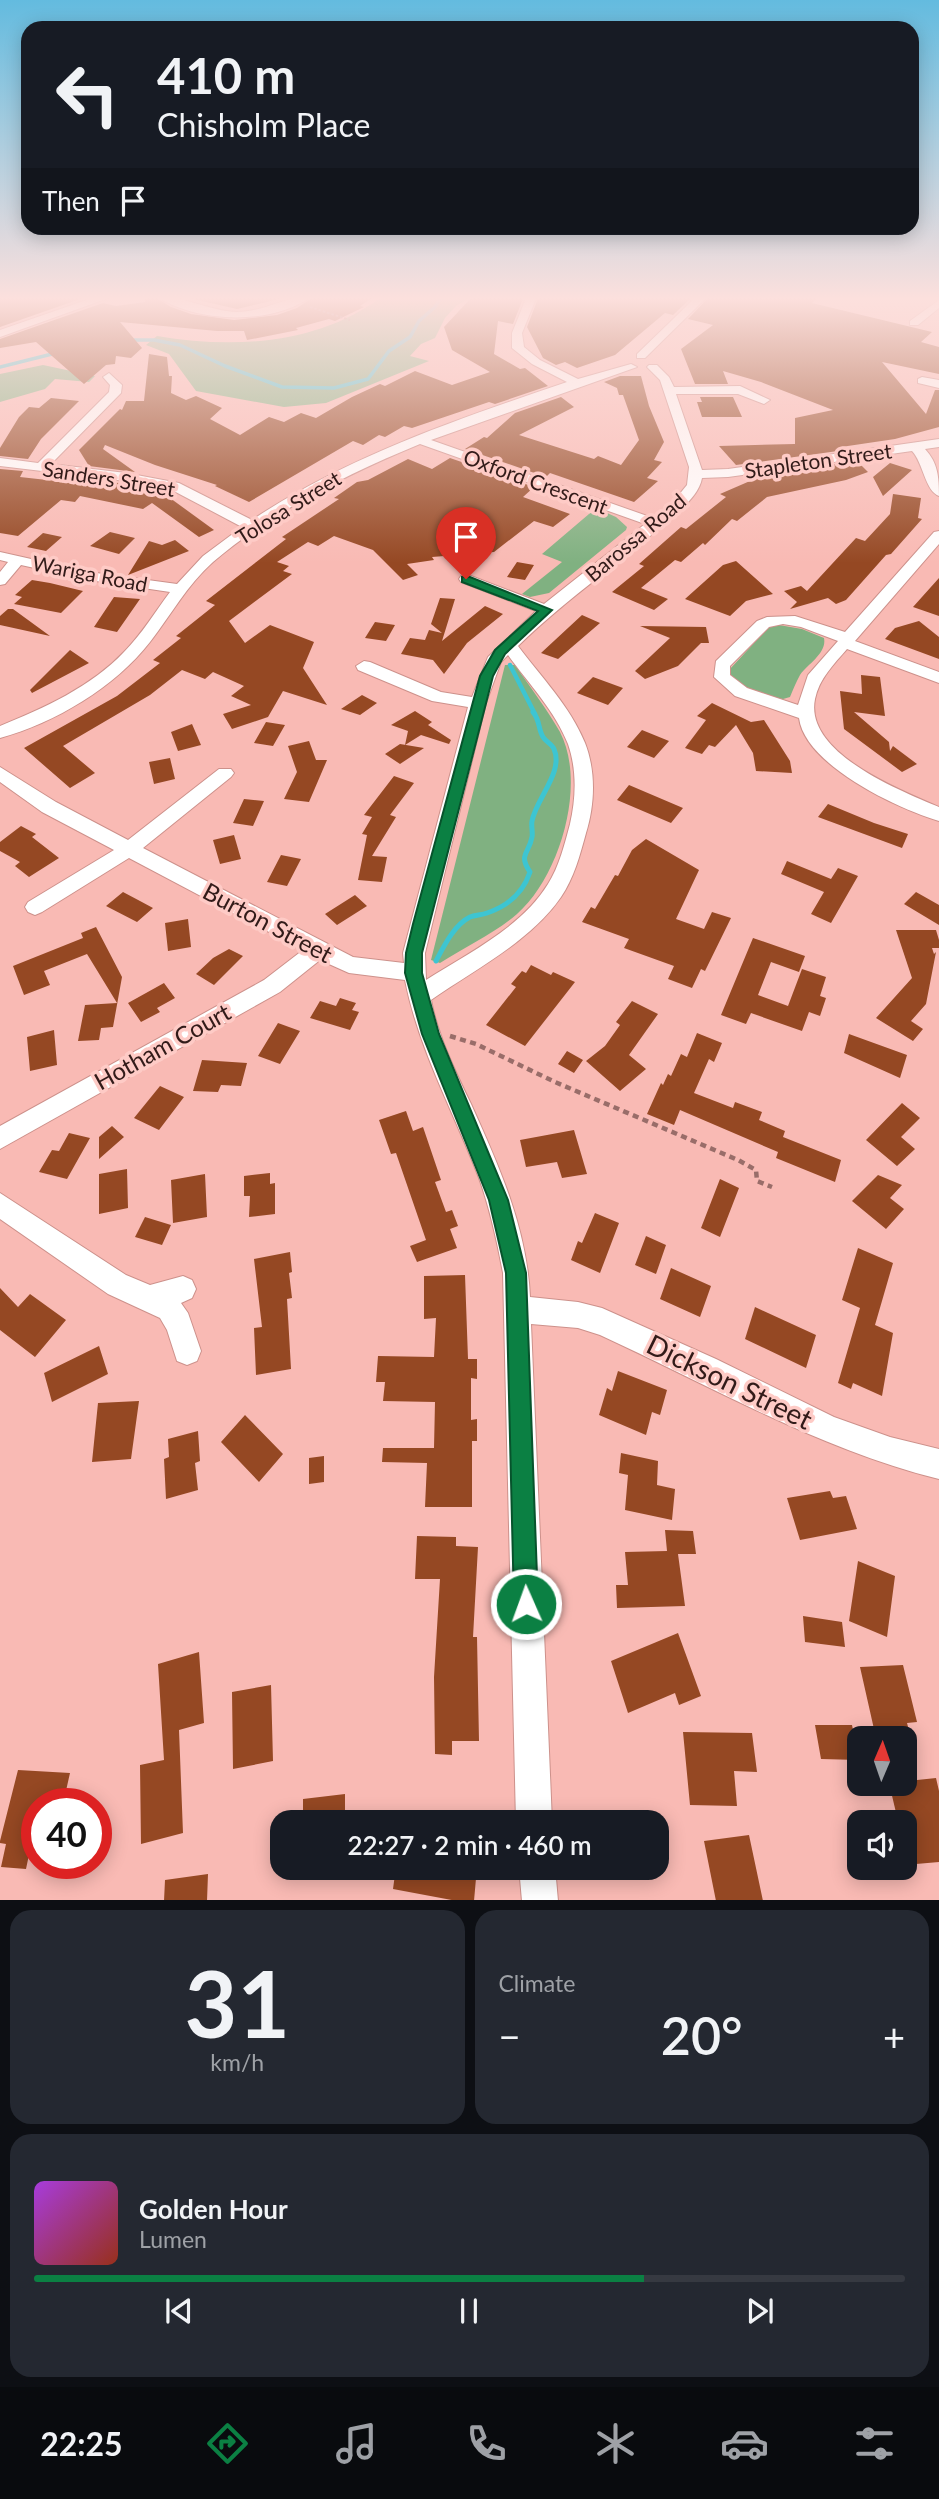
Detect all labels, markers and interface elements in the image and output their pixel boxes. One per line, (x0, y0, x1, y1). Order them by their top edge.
text: 410 m (157, 46, 295, 104)
icon: left (42, 49, 133, 140)
text: Chisholm Place (157, 105, 370, 144)
icon: arrive (114, 182, 152, 220)
text: Then (42, 185, 100, 217)
street label: Stapleton Street (743, 437, 894, 483)
street label: Oxford Crescent (460, 443, 612, 519)
street label: Sanders Street (41, 455, 177, 501)
street label: Tolosa Street (231, 465, 345, 549)
street label: Barossa Road (580, 488, 690, 586)
pin (436, 507, 496, 579)
icon: arrive (447, 518, 485, 556)
street label: Wariga Road (30, 550, 150, 596)
street label: Burton Street (198, 876, 338, 968)
street label: Hotham Court (89, 996, 236, 1095)
street label: Dickson Street (642, 1326, 818, 1436)
position arrow (489, 1567, 563, 1641)
north arrow (847, 1726, 917, 1796)
map controls (847, 1726, 917, 1880)
speed limit sign: 40 (21, 1788, 112, 1879)
button: sound (847, 1810, 917, 1880)
text: 22:27 · 2 min · 460 m (347, 1829, 592, 1861)
text: 31 (184, 1948, 290, 2057)
text: Climate (499, 1969, 575, 1997)
text: 20° (661, 2004, 743, 2066)
text: − (499, 2013, 521, 2059)
text: + (883, 2013, 905, 2059)
text: km/h (210, 2048, 264, 2076)
text: Golden Hour (139, 2193, 288, 2225)
text: Lumen (139, 2225, 207, 2253)
icon: previous (160, 2292, 198, 2330)
icon: pause (450, 2292, 488, 2330)
icon: next (741, 2292, 779, 2330)
icon: directions (203, 2419, 252, 2468)
icon: music (332, 2419, 381, 2468)
icon: phone (462, 2419, 511, 2468)
icon: climate (591, 2419, 640, 2468)
icon: car (720, 2419, 769, 2468)
icon: filters (850, 2419, 899, 2468)
text: 22:25 (40, 2424, 123, 2463)

